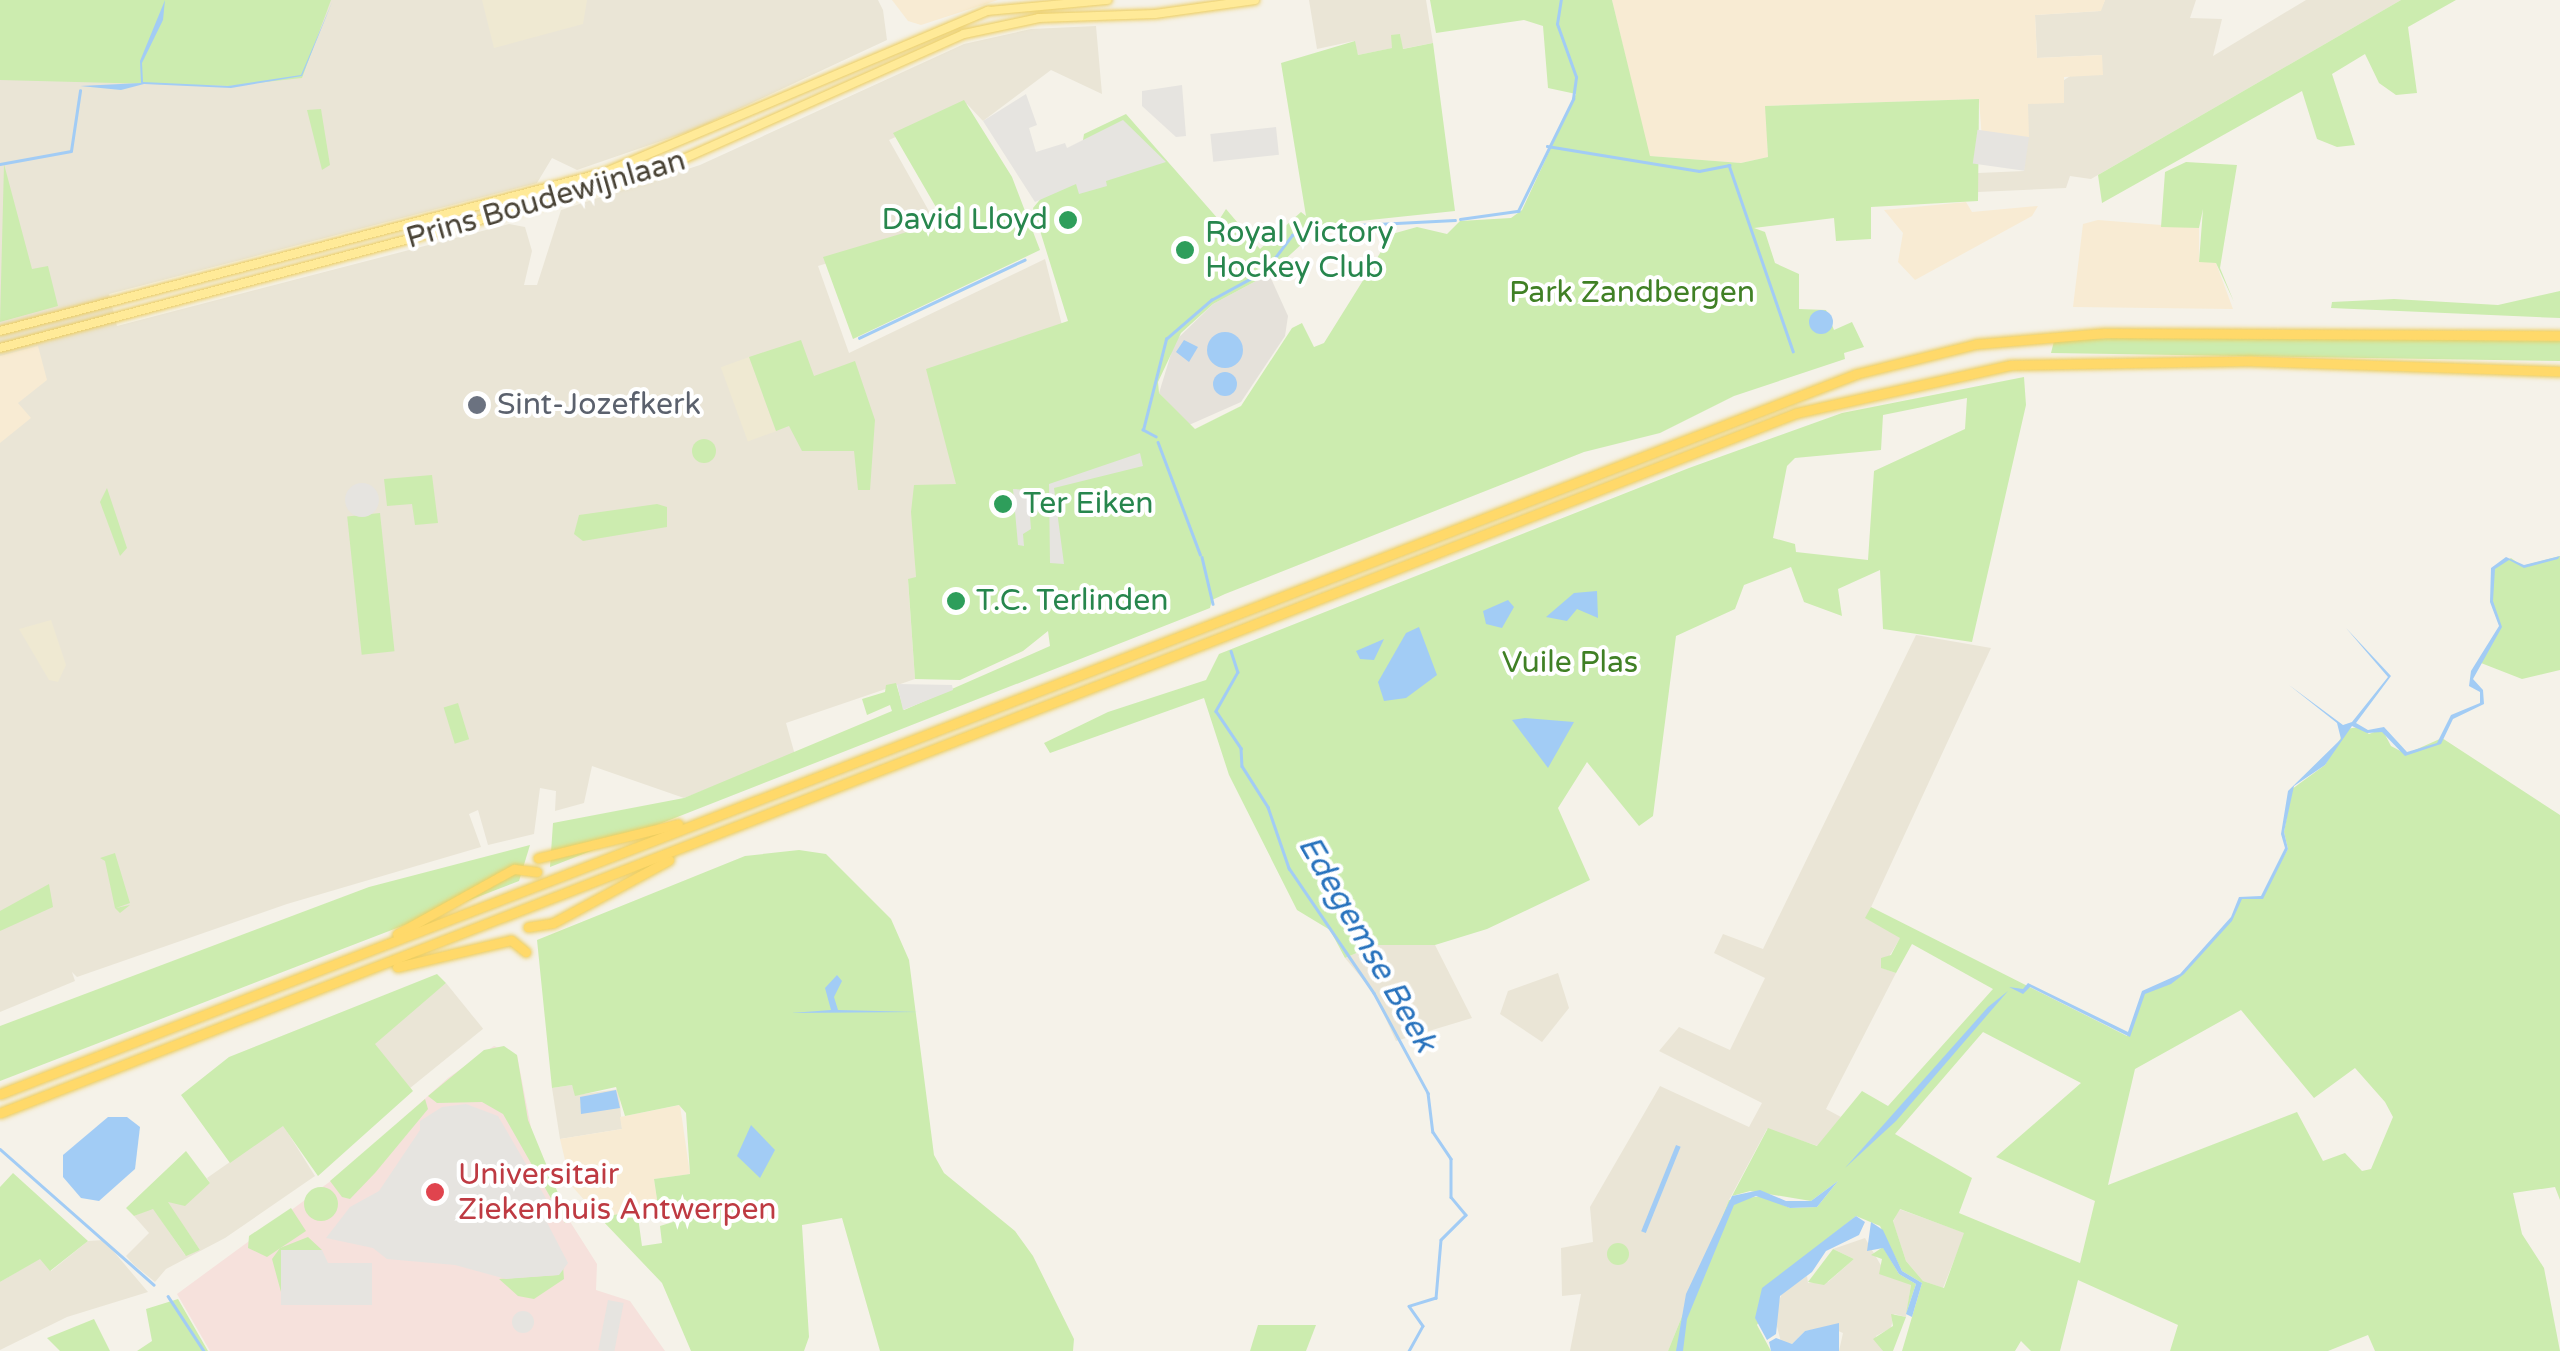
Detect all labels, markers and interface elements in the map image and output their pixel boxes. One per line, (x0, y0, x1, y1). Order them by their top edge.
street label: Prins Boudewijnlaan (402, 143, 690, 257)
place label: David Lloyd (881, 202, 1048, 238)
marker: David Lloyd (1057, 209, 1079, 231)
place label: Royal Victory Hockey Club (1205, 215, 1394, 286)
marker: Royal Victory Hockey Club (1174, 239, 1196, 261)
park label: Park Zandbergen (1509, 275, 1755, 311)
place label: Sint-Jozefkerk (497, 387, 701, 423)
marker: Sint-Jozefkerk (466, 394, 488, 416)
place label: Ter Eiken (1023, 486, 1154, 522)
marker: Ter Eiken (992, 493, 1014, 515)
place label: T.C. Terlinden (976, 583, 1168, 619)
marker: T.C. Terlinden (945, 590, 967, 612)
park label: Vuile Plas (1502, 645, 1638, 681)
water label: Edegemse Beek (1290, 829, 1444, 1059)
place label: Universitair Ziekenhuis Antwerpen (458, 1157, 777, 1228)
marker: Universitair Ziekenhuis Antwerpen (422, 1179, 448, 1205)

